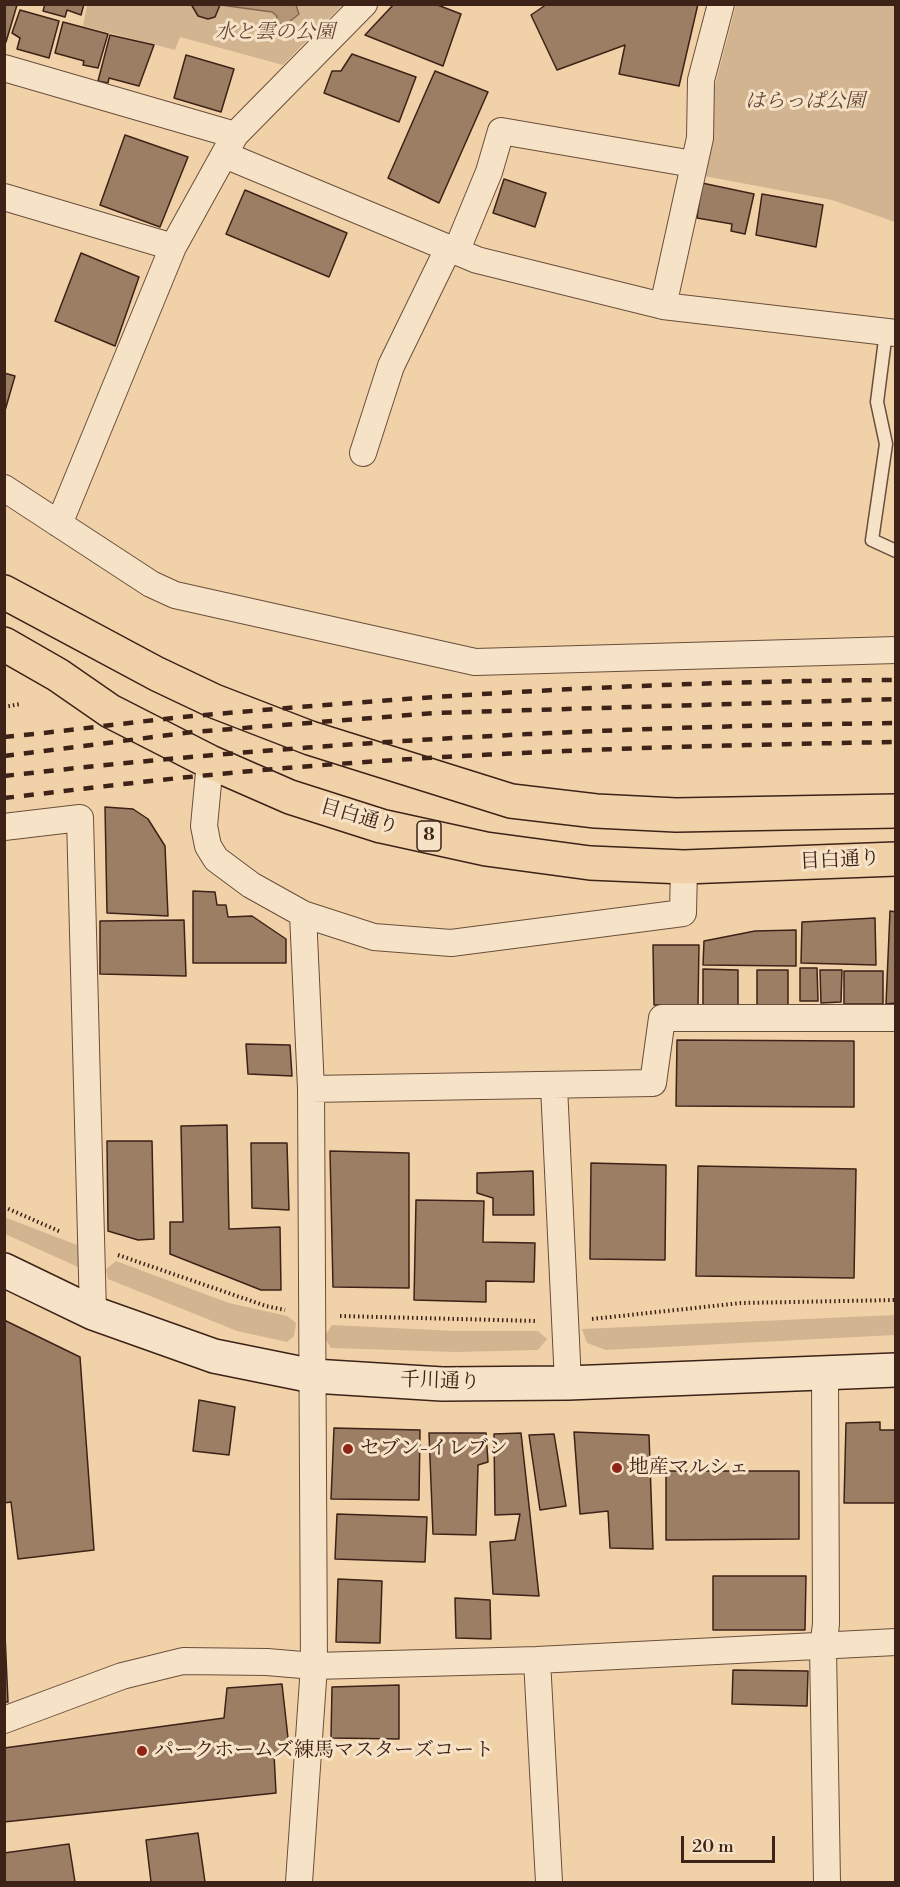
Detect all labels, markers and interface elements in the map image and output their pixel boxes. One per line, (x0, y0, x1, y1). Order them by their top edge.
park label: 水と雲の公園 (215, 21, 335, 45)
park label: はらっぱ公園 (745, 90, 865, 114)
street label: 目白通り (317, 795, 401, 841)
road number: 8 (417, 821, 441, 851)
street label: 目白通り (799, 847, 881, 875)
street label: 千川通り (400, 1369, 480, 1395)
place label: セブン-イレブン (360, 1437, 508, 1461)
marker: セブン-イレブン (341, 1442, 355, 1456)
place label: 地産マルシェ (629, 1456, 749, 1480)
marker: 地産マルシェ (610, 1461, 624, 1475)
place label: パークホームズ練馬マスターズコート (154, 1739, 494, 1763)
marker: パークホームズ練馬マスターズコート (135, 1744, 149, 1758)
scale bar (684, 1824, 778, 1862)
text: 20 m (692, 1835, 734, 1858)

